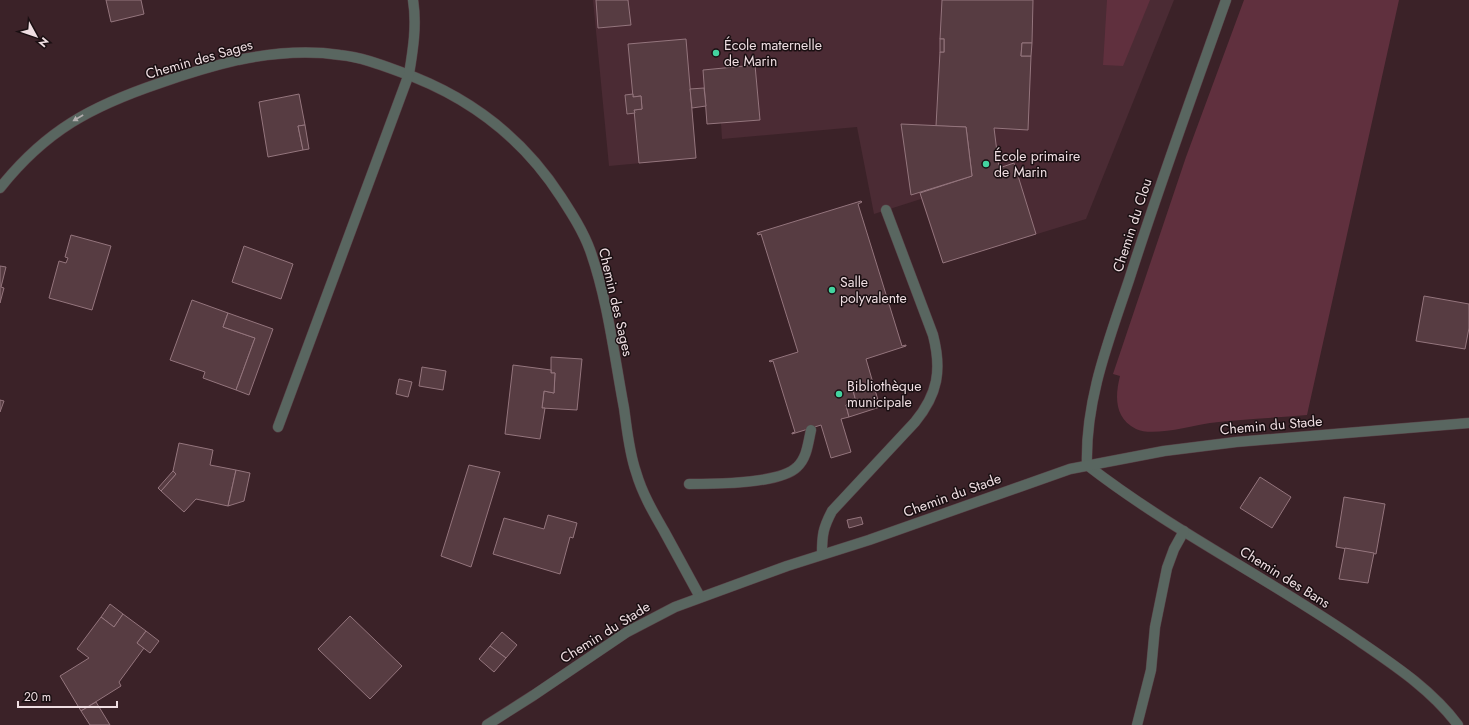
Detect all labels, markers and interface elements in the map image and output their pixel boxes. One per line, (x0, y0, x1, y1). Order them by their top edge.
north arrow (16, 16, 56, 56)
text: N (35, 34, 53, 51)
street label: Chemin des Sages (143, 34, 255, 84)
place label: École maternelle de Marin (724, 35, 822, 71)
marker: École maternelle de Marin (711, 48, 721, 58)
one-way arrow (72, 114, 84, 121)
place label: École primaire de Marin (994, 146, 1080, 182)
marker: École primaire de Marin (981, 159, 991, 169)
street label: Chemin du Clou (1107, 176, 1157, 274)
street label: Chemin des Sages (594, 246, 638, 358)
place label: Salle polyvalente (840, 272, 907, 308)
marker: Salle polyvalente (827, 285, 837, 295)
place label: Bibliothèque municipale (847, 376, 921, 412)
marker: Bibliothèque municipale (834, 389, 844, 399)
street label: Chemin du Stade (1219, 411, 1323, 439)
street label: Chemin du Stade (900, 468, 1004, 522)
street label: Chemin des Bans (1236, 541, 1334, 613)
street label: Chemin du Stade (556, 596, 654, 668)
scale bar (18, 683, 117, 709)
text: 20 m (24, 688, 51, 706)

